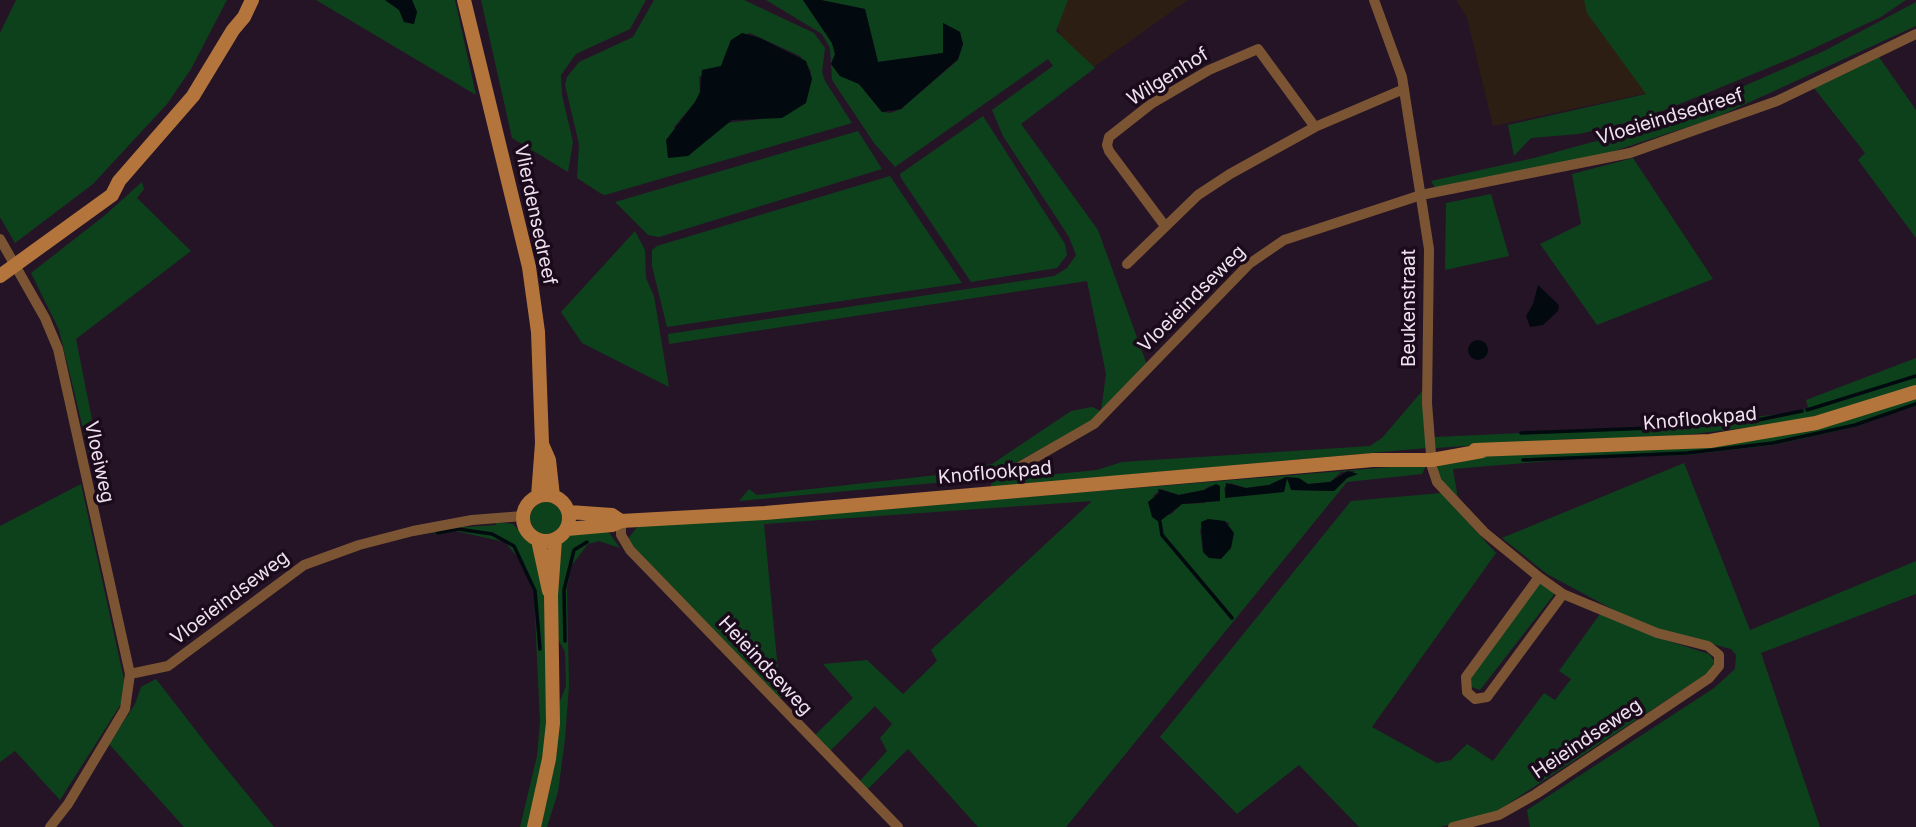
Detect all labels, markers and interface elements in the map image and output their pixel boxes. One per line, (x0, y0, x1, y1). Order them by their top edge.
street label: Wilgenhof (1123, 43, 1213, 111)
street label: Vloeieindsedreef (1594, 84, 1746, 150)
street label: Vlierdensedreef (509, 143, 561, 287)
street label: Vloeieindseweg (1134, 241, 1250, 357)
street label: Beukenstraat (1398, 249, 1420, 367)
street label: Knoflookpad (1642, 403, 1758, 435)
street label: Vloeiweg (79, 419, 119, 505)
street label: Knoflookpad (937, 457, 1053, 489)
street label: Vloeieindseweg (166, 546, 294, 650)
street label: Heieindseweg (713, 612, 817, 720)
street label: Heieindseweg (1528, 694, 1646, 784)

